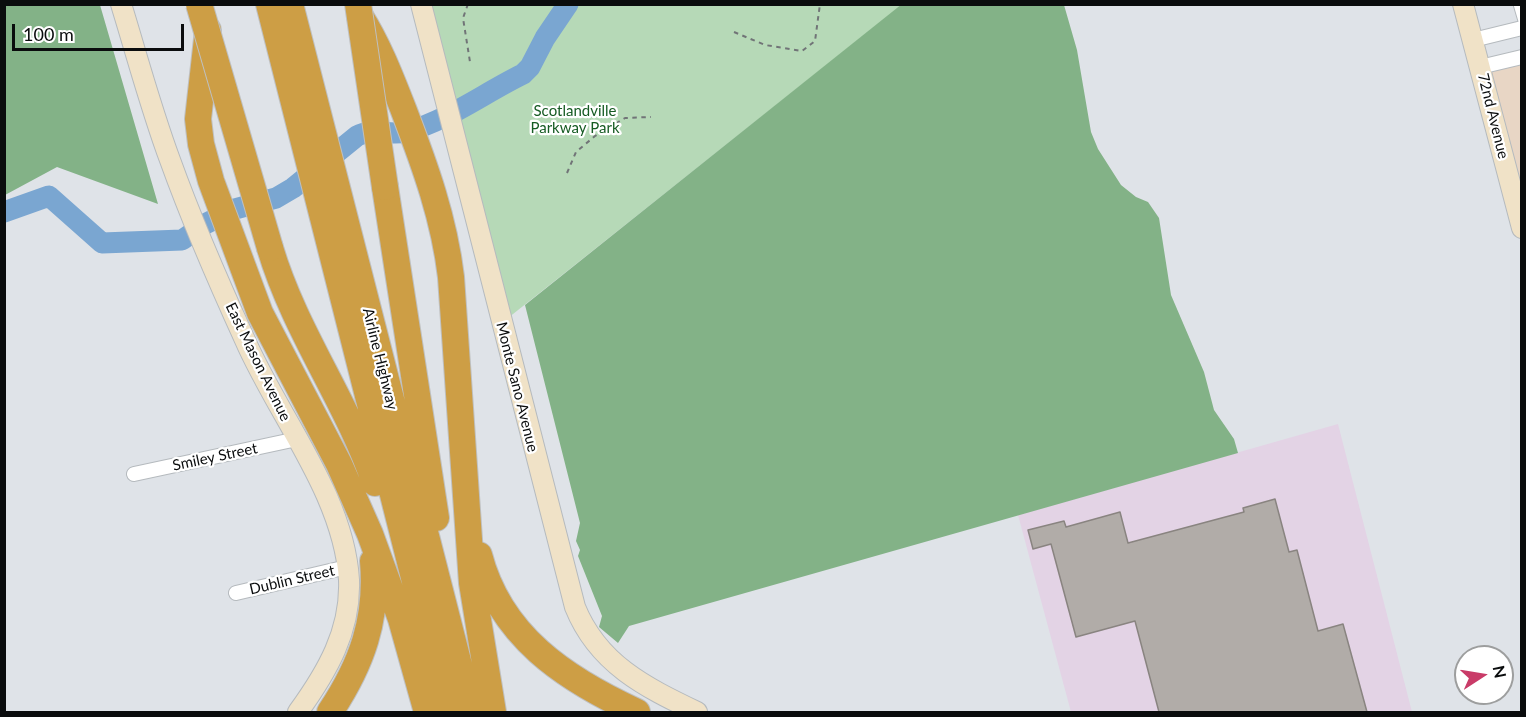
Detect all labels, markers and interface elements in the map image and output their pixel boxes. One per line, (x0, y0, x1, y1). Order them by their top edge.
scale bar (15, 12, 188, 50)
text: 100 m (23, 23, 74, 45)
street label: 72nd Avenue (1474, 71, 1512, 161)
park label: Scotlandville Parkway Park (530, 102, 620, 137)
street label: East Mason Avenue (221, 300, 295, 424)
street label: Airline Highway (359, 306, 401, 412)
street label: Monte Sano Avenue (492, 320, 542, 454)
street label: Smiley Street (171, 439, 259, 475)
street label: Dublin Street (248, 561, 336, 599)
north arrow (1454, 645, 1514, 705)
text: N (1490, 664, 1511, 680)

